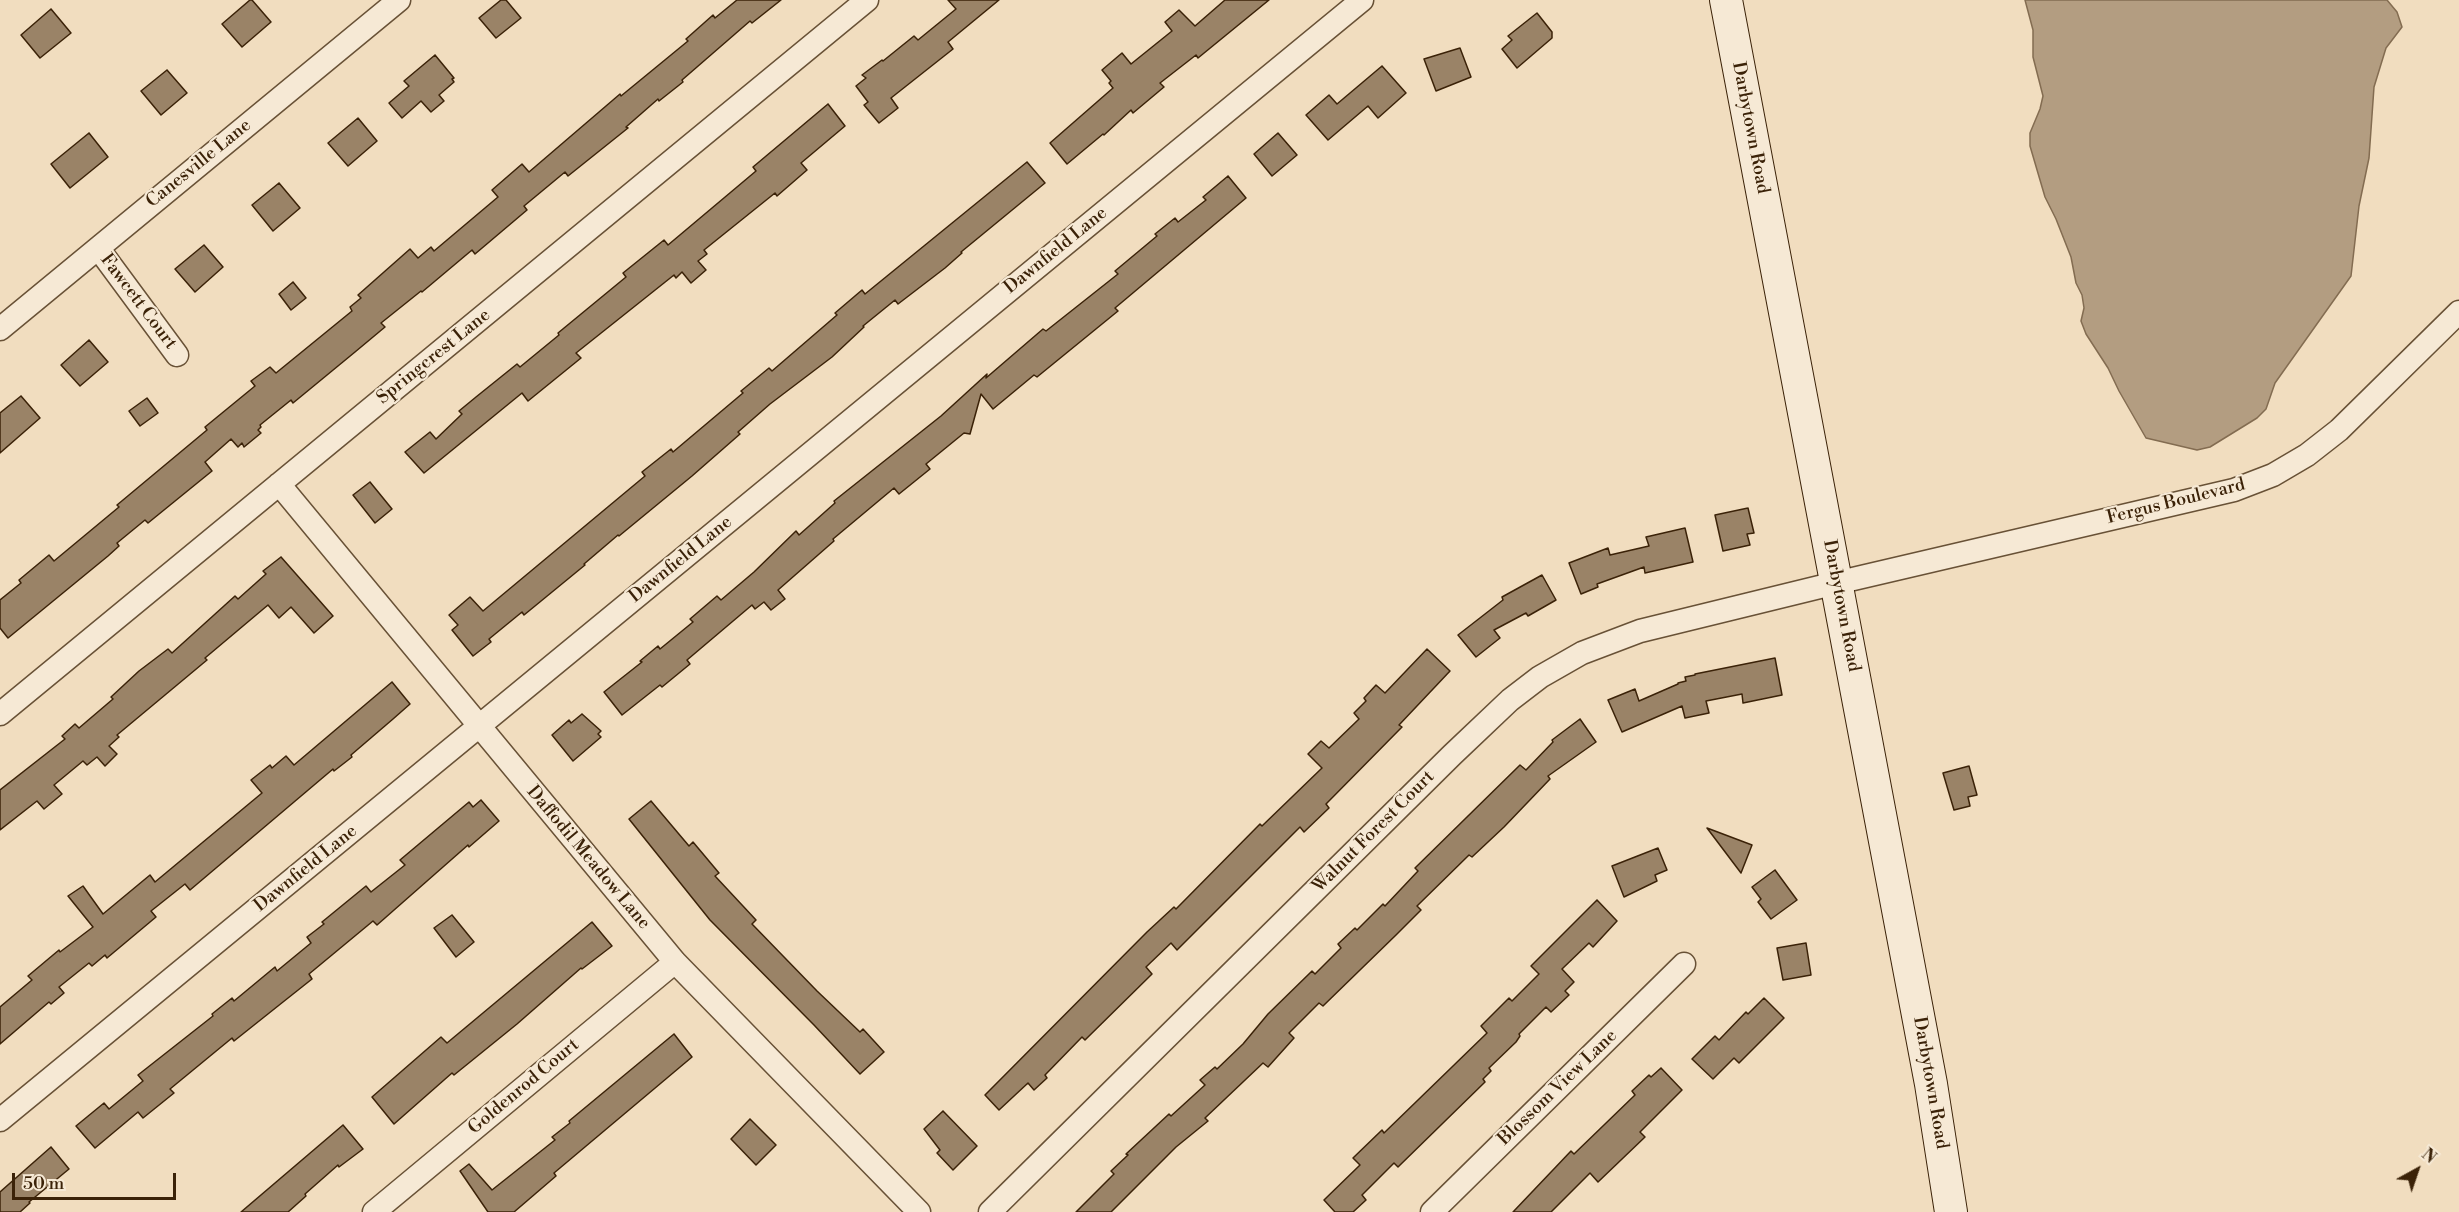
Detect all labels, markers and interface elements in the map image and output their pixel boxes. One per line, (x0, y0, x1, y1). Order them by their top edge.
street label: Darbytown Road (1727, 60, 1773, 196)
street label: Canesville Lane (142, 115, 256, 213)
street label: Dawnfield Lane (1000, 203, 1112, 299)
street label: Fawcett Court (95, 250, 181, 354)
street label: Springcrest Lane (373, 305, 495, 409)
street label: Fergus Boulevard (2105, 474, 2247, 530)
street label: Dawnfield Lane (625, 512, 737, 608)
street label: Darbytown Road (1818, 538, 1864, 674)
street label: Walnut Forest Court (1309, 767, 1439, 897)
street label: Daffodil Meadow Lane (522, 782, 654, 934)
street label: Dawnfield Lane (250, 821, 362, 917)
street label: Darbytown Road (1908, 1015, 1952, 1151)
street label: Blossom View Lane (1494, 1026, 1622, 1150)
street label: Goldenrod Court (464, 1034, 584, 1140)
north arrow (2387, 1140, 2447, 1200)
text: N (2417, 1144, 2440, 1168)
scale bar (15, 1161, 178, 1199)
text: 50 m (23, 1172, 64, 1195)

